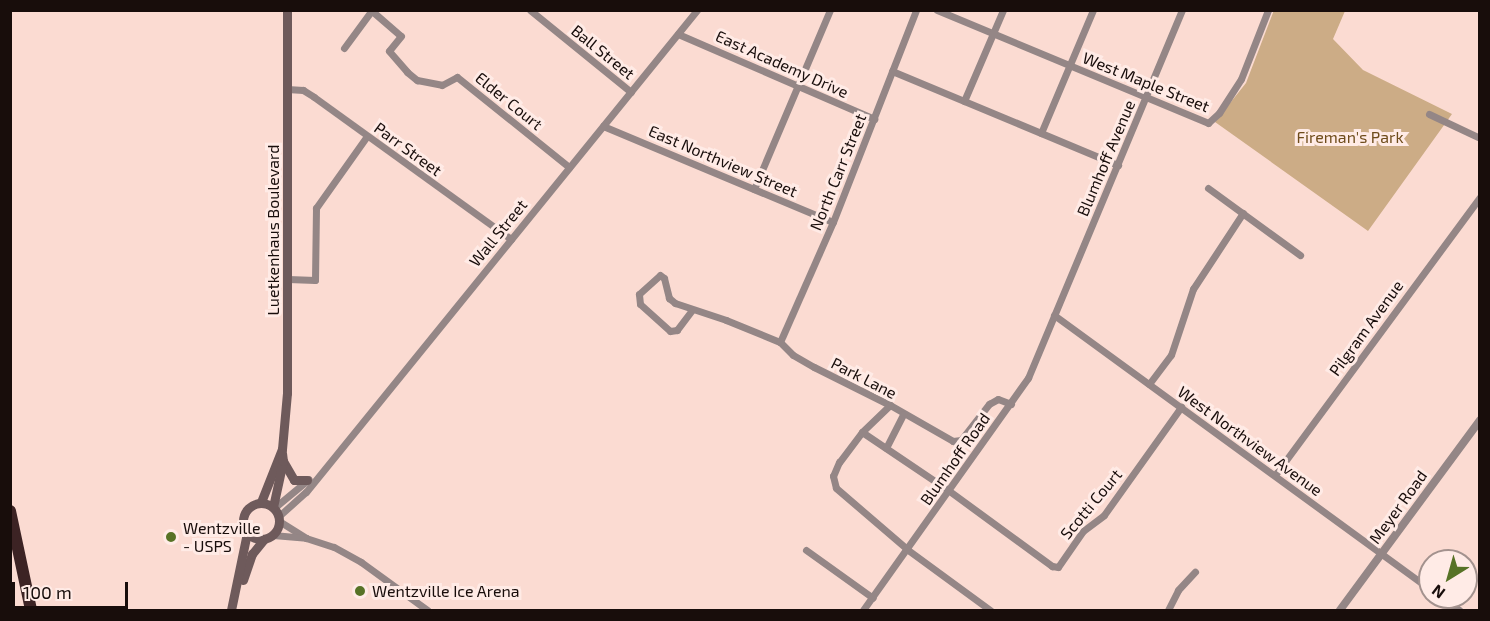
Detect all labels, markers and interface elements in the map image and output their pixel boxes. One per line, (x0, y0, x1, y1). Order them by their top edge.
street label: Ball Street (567, 21, 639, 83)
street label: East Academy Drive (712, 26, 852, 102)
street label: West Maple Street (1080, 48, 1212, 116)
street label: Elder Court (471, 68, 547, 134)
street label: Blumhoff Avenue (1073, 97, 1139, 219)
street label: North Carr Street (806, 111, 870, 233)
street label: Parr Street (370, 118, 446, 180)
street label: East Northview Street (646, 121, 800, 201)
park label: Fireman's Park (1296, 127, 1404, 147)
street label: Luetkenhaus Boulevard (263, 145, 283, 315)
street label: Wall Street (465, 195, 531, 271)
street label: Pilgram Avenue (1325, 276, 1407, 380)
street label: Park Lane (828, 353, 900, 403)
street label: West Northview Avenue (1174, 382, 1326, 500)
street label: Blumhoff Road (916, 409, 994, 509)
street label: Scotti Court (1056, 465, 1126, 543)
street label: Meyer Road (1365, 466, 1431, 548)
place label: Wentzville - USPS (183, 518, 261, 556)
marker: Wentzville - USPS (164, 530, 178, 544)
north arrow (1418, 549, 1478, 609)
scale bar (15, 570, 130, 608)
text: 100 m (23, 581, 72, 603)
place label: Wentzville Ice Arena (372, 581, 520, 601)
text: N (1428, 581, 1448, 603)
marker: Wentzville Ice Arena (353, 584, 367, 598)

